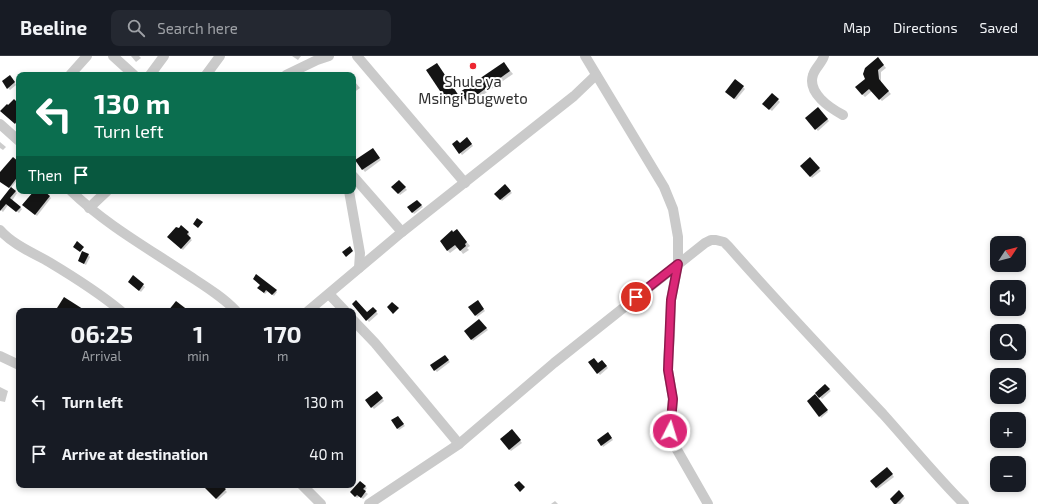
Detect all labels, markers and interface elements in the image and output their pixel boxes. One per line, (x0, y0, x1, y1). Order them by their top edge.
search box (111, 10, 391, 46)
text: Beeline (20, 16, 87, 39)
icon: search (125, 17, 147, 39)
text: Search here (157, 19, 238, 37)
text: Map (843, 19, 871, 36)
text: Directions (893, 19, 958, 36)
text: Saved (980, 19, 1018, 36)
marker: Shule ya Msingi Bugweto (468, 61, 478, 71)
place label: Shule ya Msingi Bugweto (418, 72, 528, 107)
text: 130 m (94, 86, 170, 120)
icon: left (28, 88, 80, 140)
text: Turn left (94, 120, 164, 142)
icon: arrive (70, 164, 92, 186)
text: Then (28, 166, 62, 184)
north arrow (990, 236, 1026, 272)
map controls (990, 236, 1026, 492)
pin (619, 280, 653, 314)
button: sound (990, 280, 1026, 316)
icon: arrive (625, 286, 647, 308)
text: 06:25 (70, 319, 133, 348)
text: 1 (193, 319, 203, 348)
text: 170 (264, 319, 302, 348)
button: search (990, 324, 1026, 360)
text: Arrival (82, 348, 121, 364)
text: min (187, 348, 209, 364)
text: m (277, 348, 288, 364)
button: layers (990, 368, 1026, 404)
icon: left (28, 391, 50, 413)
text: Turn left (62, 393, 123, 411)
text: 130 m (304, 393, 344, 411)
position arrow (649, 410, 691, 452)
button: + (990, 412, 1026, 448)
icon: arrive (28, 443, 50, 465)
text: Arrive at destination (62, 445, 208, 463)
text: 40 m (309, 445, 344, 463)
button: − (990, 456, 1026, 492)

